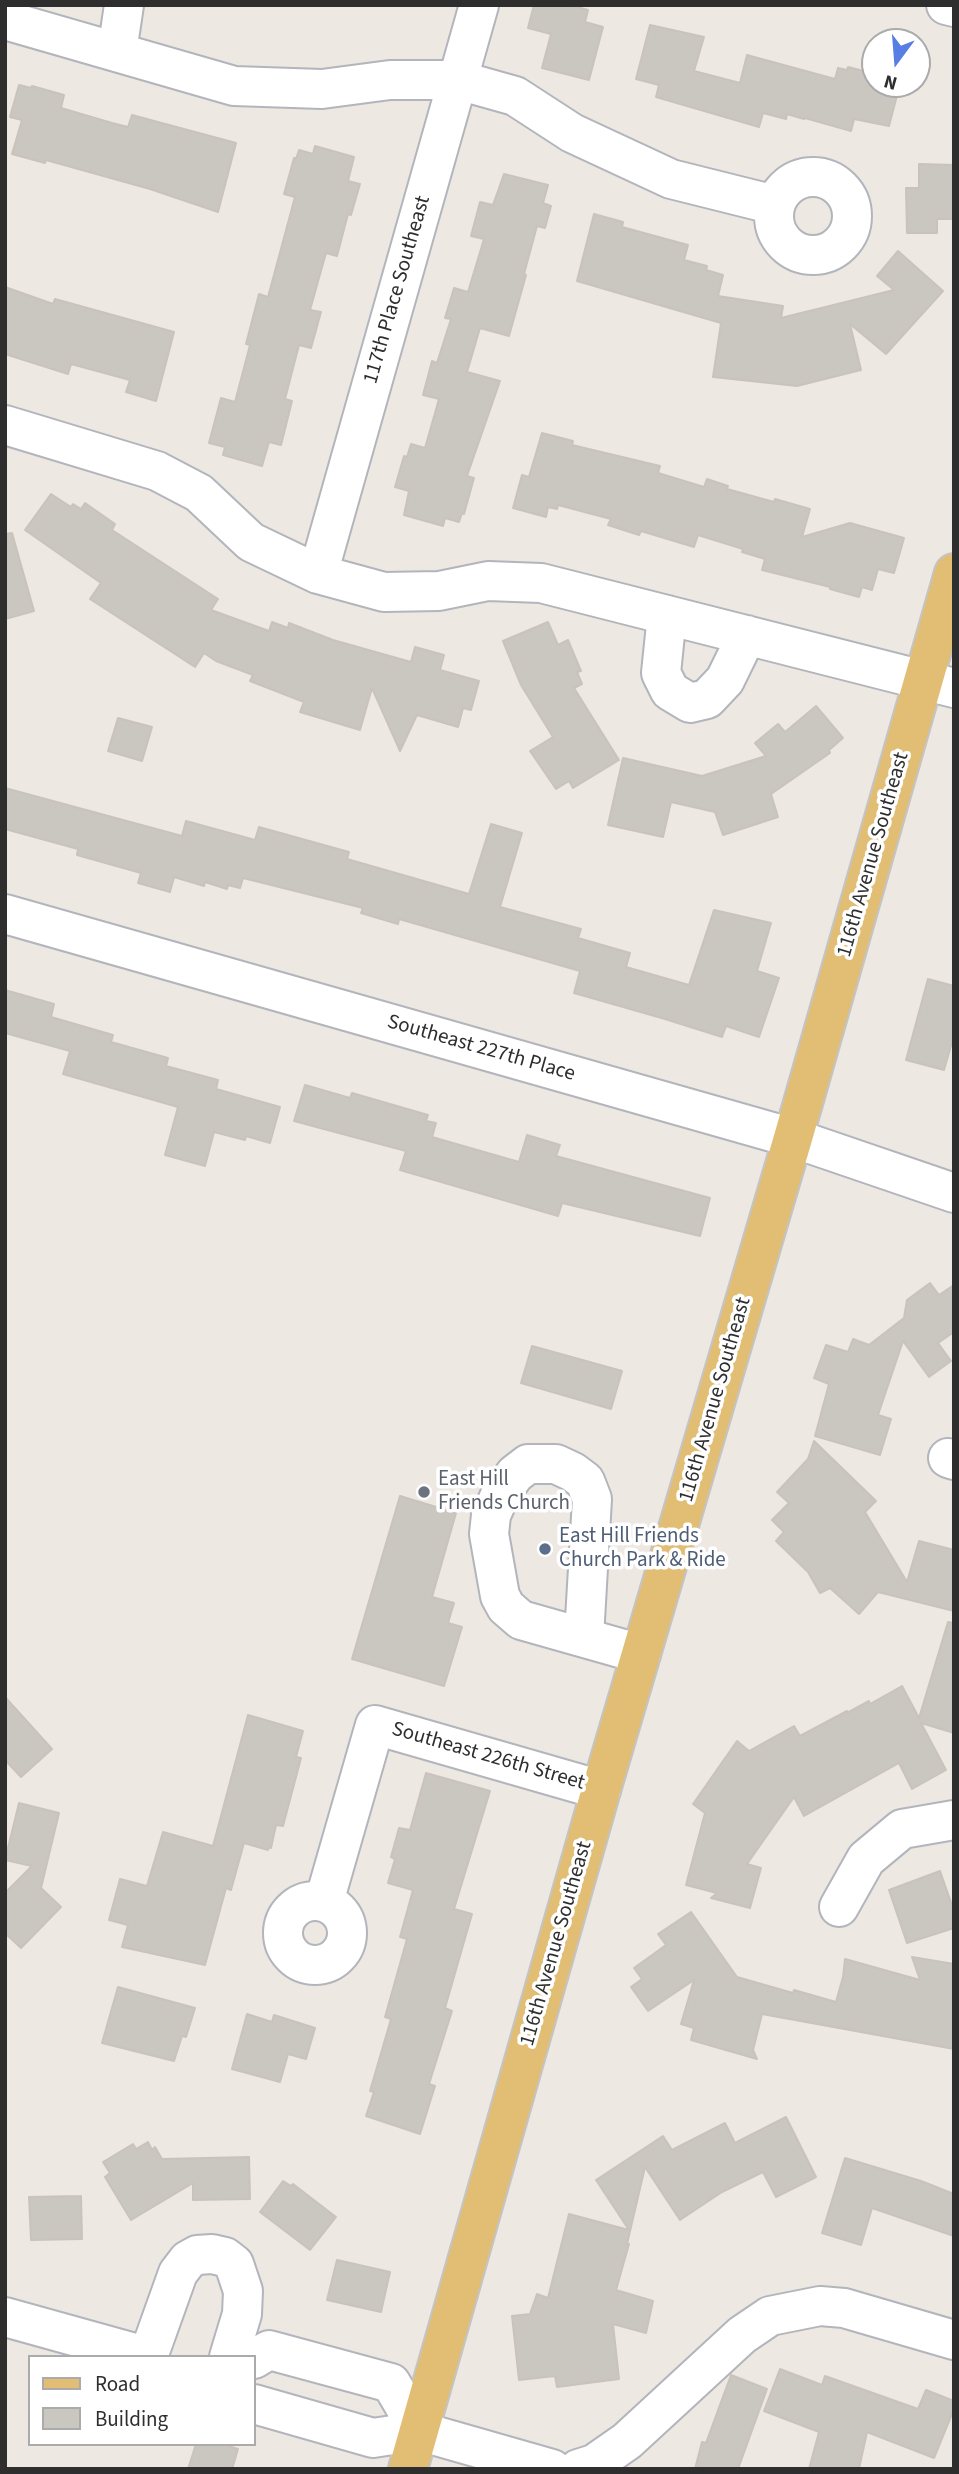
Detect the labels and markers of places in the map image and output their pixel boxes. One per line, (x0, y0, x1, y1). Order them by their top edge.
place label: East Hill Friends Church (438, 1467, 570, 1517)
marker: East Hill Friends Church (416, 1484, 432, 1500)
place label: East Hill Friends Church Park & Ride (559, 1524, 726, 1574)
marker: East Hill Friends Church Park & Ride (537, 1541, 553, 1557)

